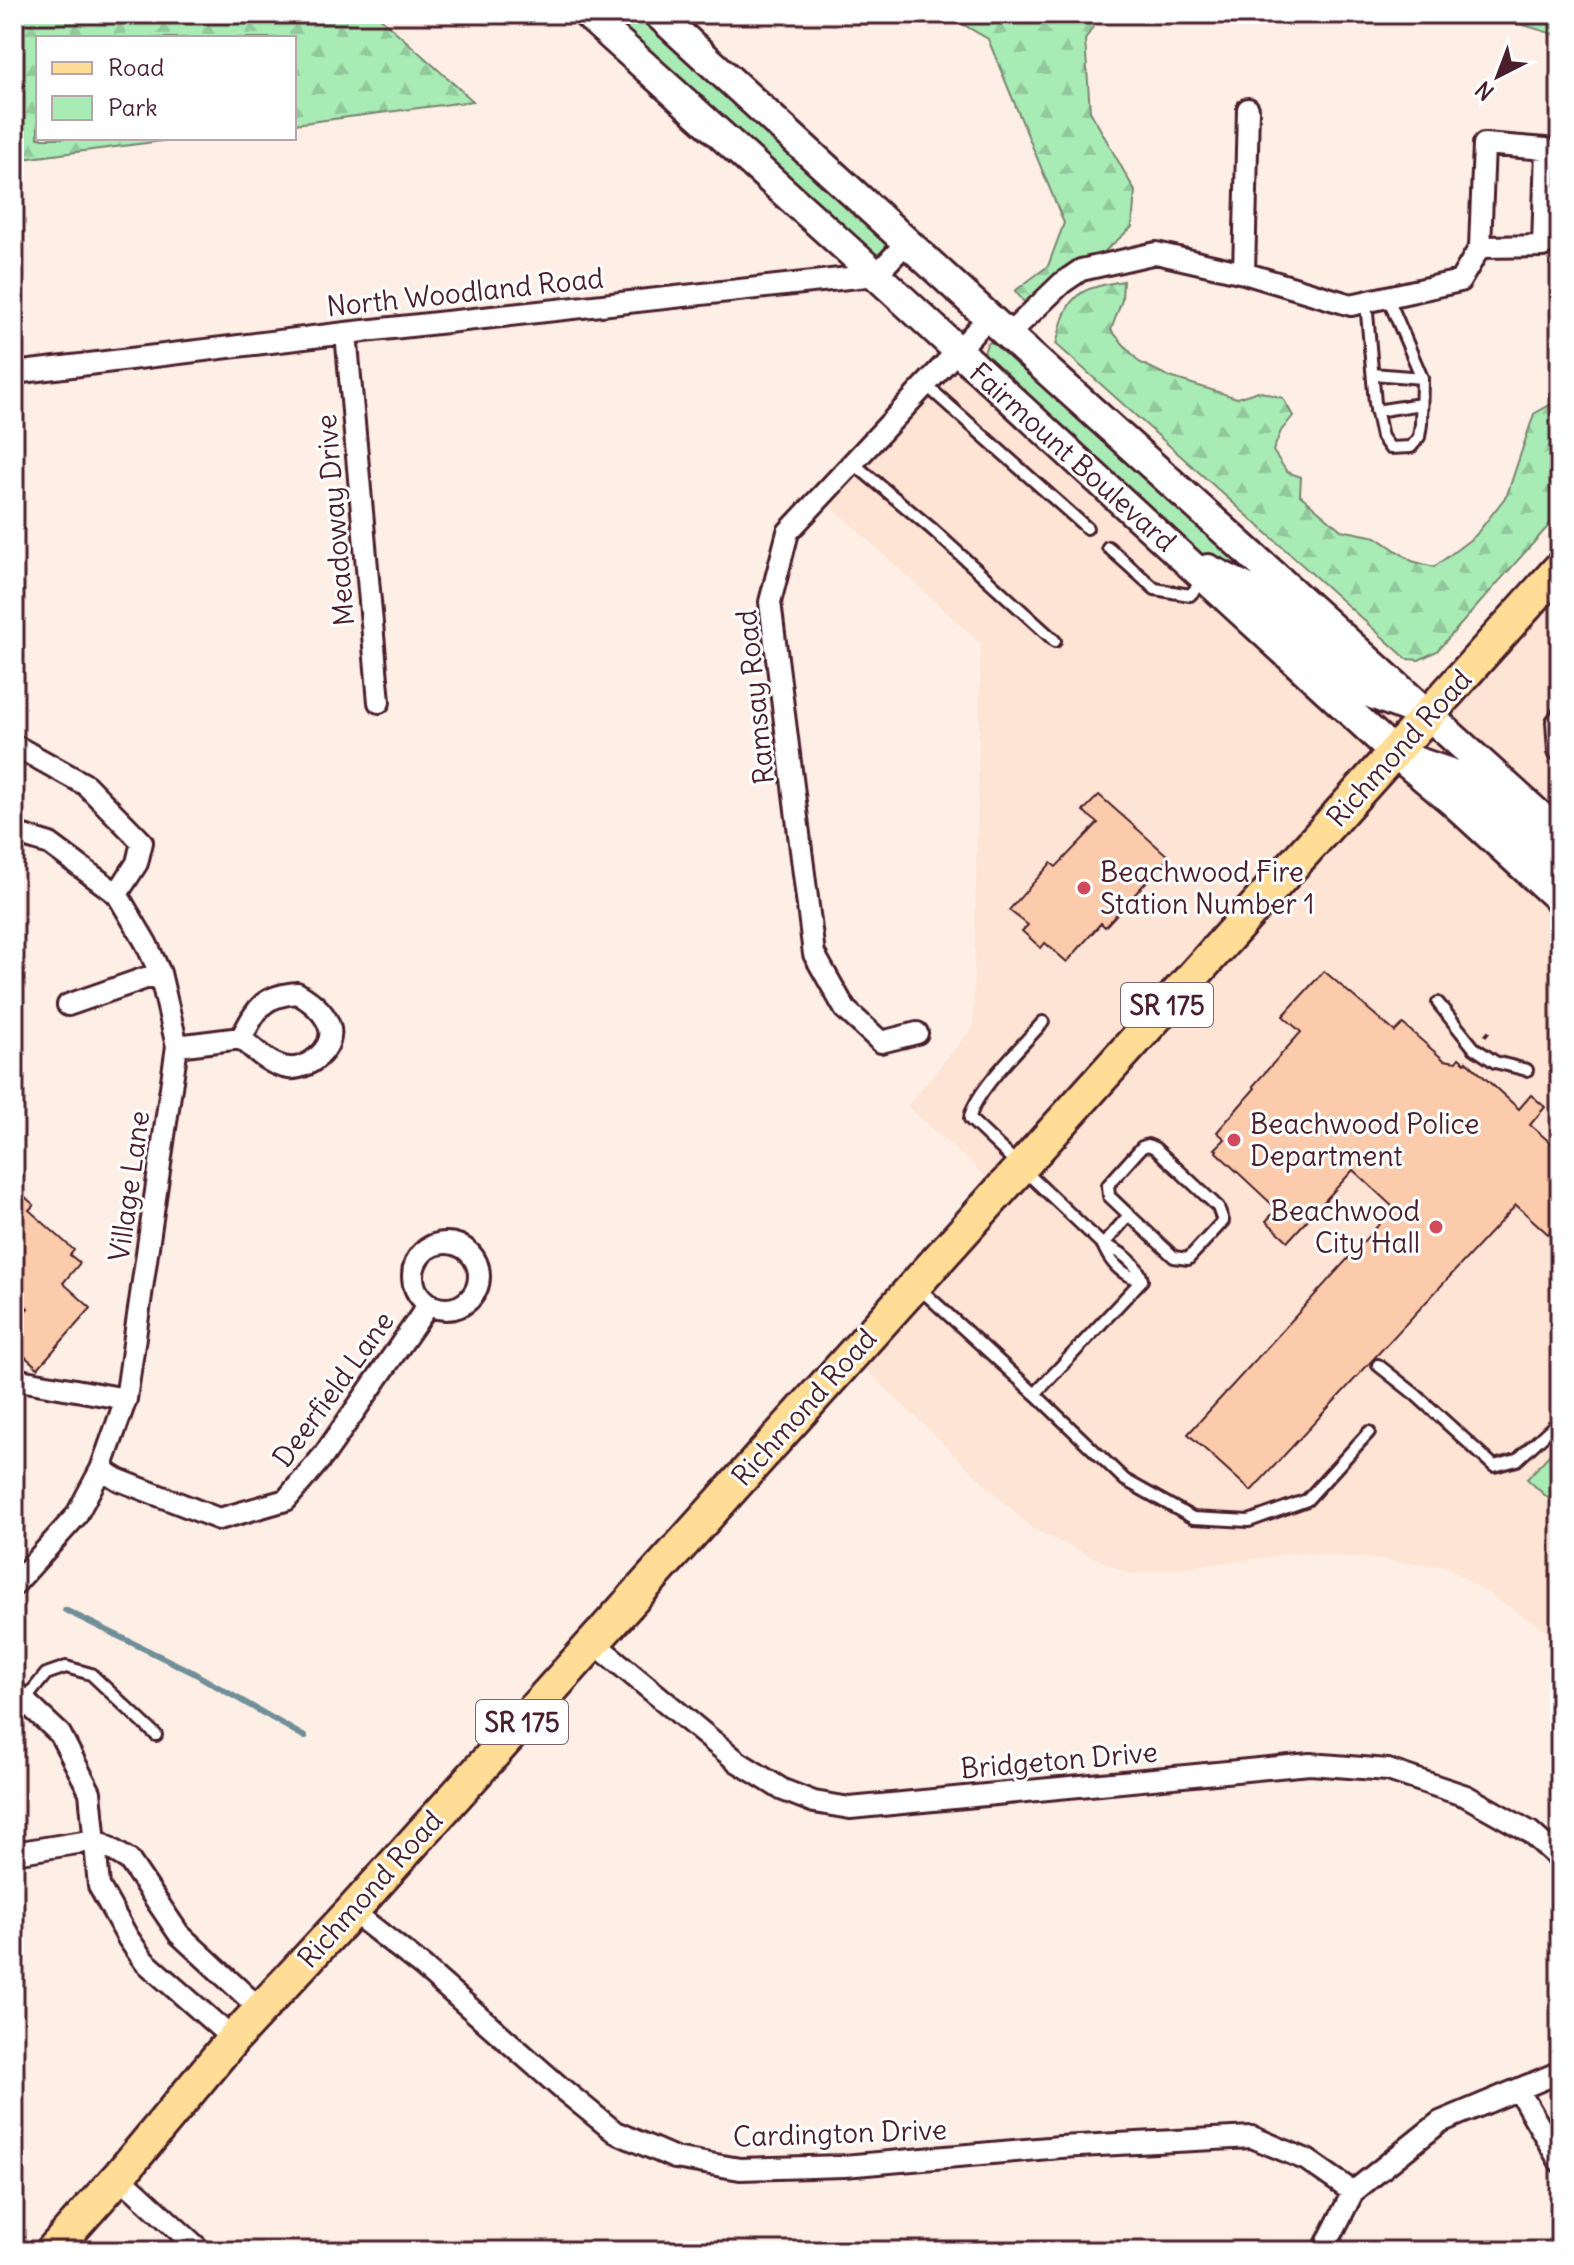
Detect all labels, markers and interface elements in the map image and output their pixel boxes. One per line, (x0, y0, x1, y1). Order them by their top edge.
legend (36, 36, 296, 140)
north arrow (1458, 36, 1538, 116)
text: Road (108, 52, 164, 82)
text: N (1470, 75, 1500, 106)
text: Park (108, 92, 158, 122)
street label: North Woodland Road (325, 260, 605, 324)
street label: Fairmount Boulevard (962, 355, 1184, 559)
street label: Meadoway Drive (308, 413, 362, 627)
street label: Ramsay Road (728, 608, 782, 786)
street label: Richmond Road (1319, 662, 1479, 834)
place label: Beachwood Fire Station Number 1 (1100, 854, 1315, 922)
marker: Beachwood Fire Station Number 1 (1075, 879, 1093, 897)
road number: SR 175 (1121, 983, 1213, 1027)
place label: Beachwood Police Department (1250, 1106, 1479, 1174)
street label: Village Lane (101, 1108, 157, 1264)
marker: Beachwood Police Department (1225, 1131, 1243, 1149)
place label: Beachwood City Hall (1271, 1193, 1420, 1261)
marker: Beachwood City Hall (1427, 1218, 1445, 1236)
street label: Deerfield Lane (264, 1304, 402, 1474)
street label: Richmond Road (724, 1321, 884, 1493)
road number: SR 175 (476, 1700, 568, 1744)
street label: Bridgeton Drive (959, 1733, 1159, 1787)
street label: Richmond Road (290, 1803, 450, 1975)
street label: Cardington Drive (732, 2111, 948, 2155)

